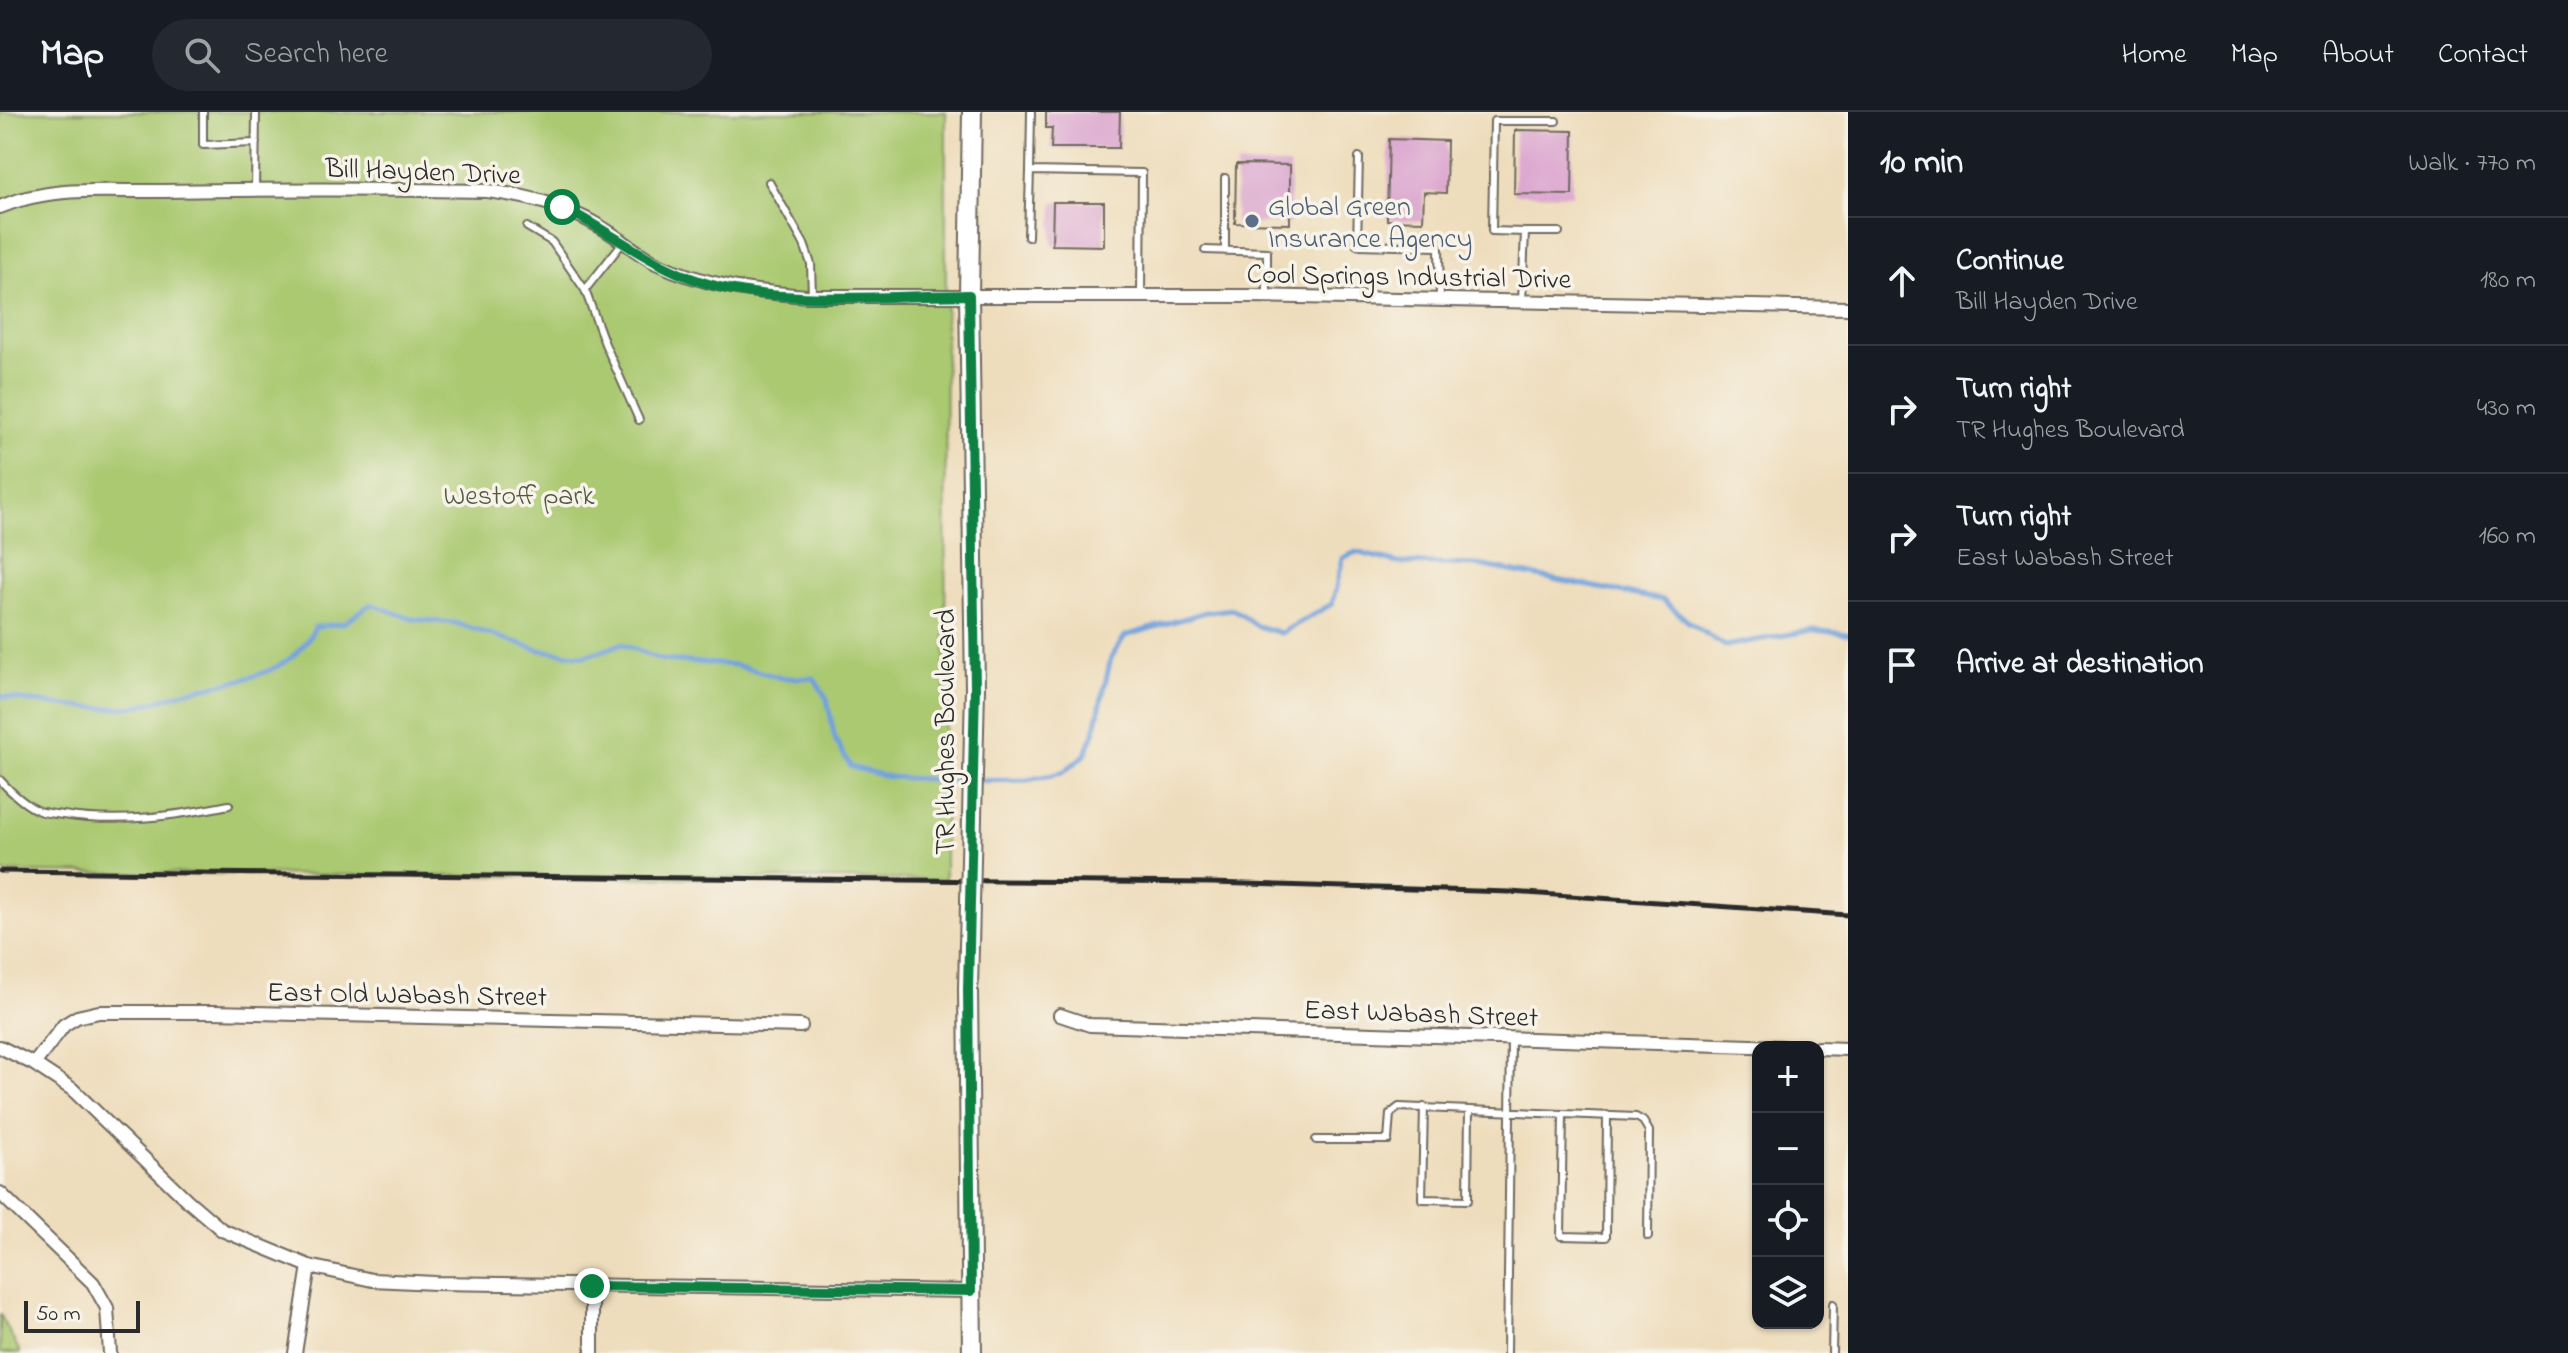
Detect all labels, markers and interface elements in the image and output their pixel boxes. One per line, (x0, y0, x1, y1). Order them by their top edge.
search box (152, 19, 712, 91)
text: Map (40, 27, 104, 83)
icon: search (180, 33, 224, 77)
text: Search here (244, 33, 388, 77)
text: Home (2121, 35, 2187, 76)
text: Map (2231, 35, 2278, 76)
text: About (2322, 35, 2394, 76)
text: Contact (2438, 35, 2528, 76)
text: 10 min (1880, 139, 1963, 189)
text: Walk · 770 m (2408, 145, 2536, 183)
street label: Bill Hayden Drive (323, 150, 522, 197)
place label: Global Green Insurance Agency (1268, 188, 1472, 261)
route start (544, 189, 580, 225)
marker: Global Green Insurance Agency (1243, 212, 1261, 230)
text: Continue (1956, 240, 2064, 284)
street label: Cool Springs Industrial Drive (1246, 255, 1572, 302)
icon: ahead (1880, 259, 1924, 303)
text: 180 m (2480, 262, 2536, 300)
text: Bill Hayden Drive (1956, 284, 2138, 322)
text: Turn right (1956, 368, 2071, 412)
icon: right (1880, 387, 1924, 431)
text: 430 m (2477, 390, 2536, 428)
text: TR Hughes Boulevard (1956, 412, 2185, 450)
park label: Westoff park (444, 477, 595, 518)
text: Turn right (1956, 496, 2071, 540)
icon: right (1880, 515, 1924, 559)
text: 160 m (2478, 518, 2536, 556)
text: East Wabash Street (1956, 540, 2174, 578)
street label: TR Hughes Boulevard (927, 609, 968, 855)
icon: arrive (1880, 643, 1924, 687)
text: Arrive at destination (1956, 643, 2204, 687)
street label: East Old Wabash Street (266, 974, 547, 1019)
street label: East Wabash Street (1303, 991, 1539, 1040)
map controls (1752, 1041, 1824, 1329)
button: + (1752, 1041, 1824, 1113)
button: − (1752, 1113, 1824, 1185)
button: locate (1752, 1185, 1824, 1257)
button: layers (1752, 1257, 1824, 1329)
route end (574, 1268, 610, 1304)
scale bar (24, 1297, 140, 1333)
text: 50 m (36, 1299, 81, 1331)

